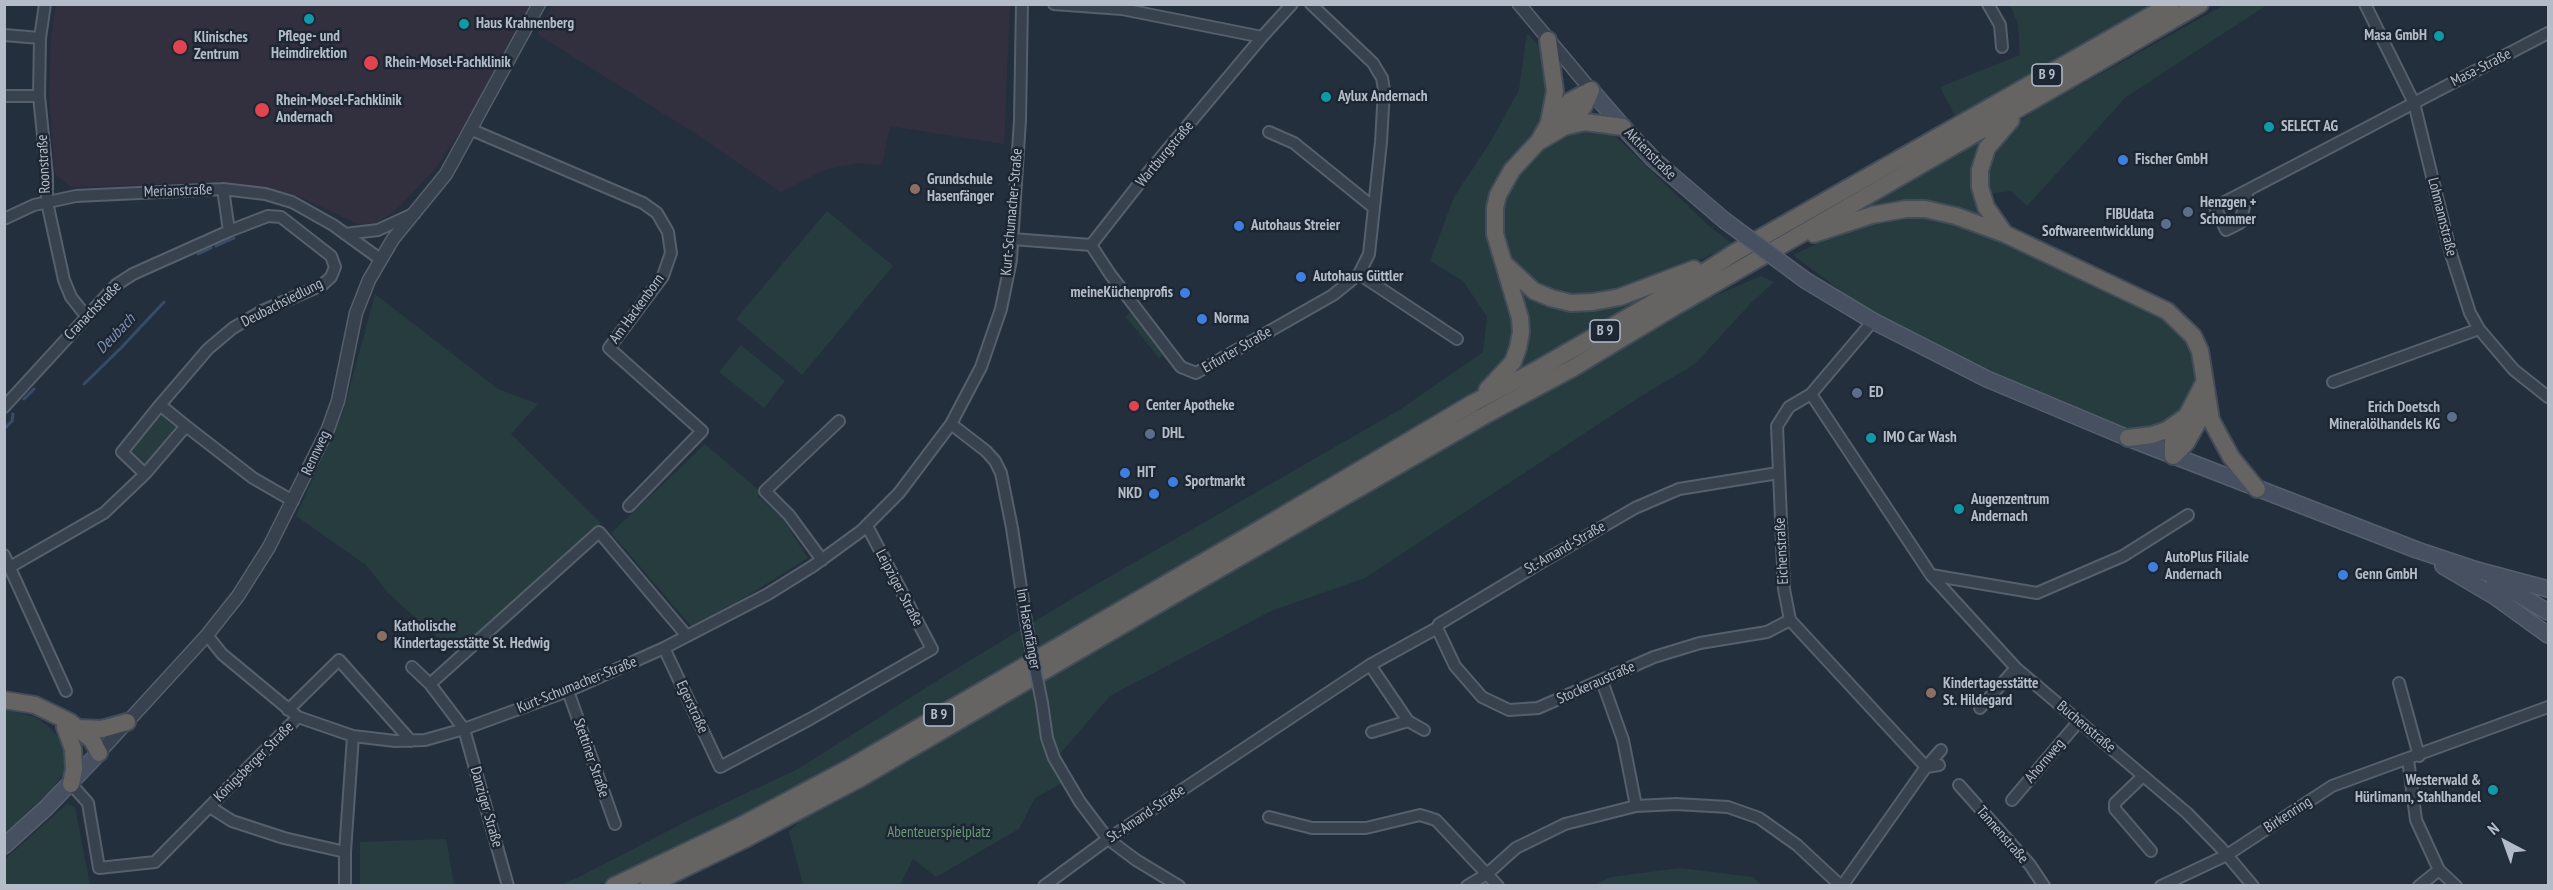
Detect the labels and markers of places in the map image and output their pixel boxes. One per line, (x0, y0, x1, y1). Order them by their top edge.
marker: Pflege- und Heimdirektion (302, 12, 316, 26)
place label: Haus Krahnenberg (476, 15, 574, 33)
marker: Haus Krahnenberg (457, 17, 471, 31)
place label: Masa GmbH (2364, 27, 2427, 45)
place label: Pflege- und Heimdirektion (271, 28, 347, 63)
place label: Klinisches Zentrum (194, 29, 248, 64)
marker: Masa GmbH (2432, 29, 2446, 43)
marker: Klinisches Zentrum (171, 38, 189, 56)
marker: Rhein-Mosel-Fachklinik (362, 54, 380, 72)
place label: Rhein-Mosel-Fachklinik (385, 54, 511, 72)
place label: Aylux Andernach (1338, 88, 1427, 106)
marker: Aylux Andernach (1319, 90, 1333, 104)
place label: Rhein-Mosel-Fachklinik Andernach (276, 92, 402, 127)
marker: Rhein-Mosel-Fachklinik Andernach (253, 101, 271, 119)
place label: SELECT AG (2281, 118, 2338, 136)
marker: SELECT AG (2262, 120, 2276, 134)
place label: Fischer GmbH (2135, 151, 2208, 169)
marker: Fischer GmbH (2116, 153, 2130, 167)
place label: Grundschule Hasenfänger (927, 171, 994, 206)
marker: Grundschule Hasenfänger (908, 182, 922, 196)
place label: Henzgen + Schommer (2200, 194, 2256, 229)
marker: Henzgen + Schommer (2181, 205, 2195, 219)
place label: FIBUdata Softwareentwicklung (2042, 206, 2154, 241)
place label: Autohaus Streier (1251, 217, 1340, 235)
marker: FIBUdata Softwareentwicklung (2159, 217, 2173, 231)
marker: Autohaus Streier (1232, 219, 1246, 233)
place label: Autohaus Güttler (1313, 268, 1404, 286)
marker: Autohaus Güttler (1294, 270, 1308, 284)
place label: meineKüchenprofis (1071, 284, 1173, 302)
marker: meineKüchenprofis (1178, 286, 1192, 300)
place label: Norma (1214, 310, 1249, 328)
marker: Norma (1195, 312, 1209, 326)
place label: ED (1869, 384, 1883, 402)
marker: ED (1850, 386, 1864, 400)
place label: Center Apotheke (1146, 397, 1235, 415)
marker: Center Apotheke (1127, 399, 1141, 413)
place label: Erich Doetsch Mineralölhandels KG (2329, 399, 2440, 434)
marker: Erich Doetsch Mineralölhandels KG (2445, 410, 2459, 424)
place label: DHL (1162, 425, 1184, 443)
marker: DHL (1143, 427, 1157, 441)
place label: IMO Car Wash (1883, 429, 1957, 447)
marker: IMO Car Wash (1864, 431, 1878, 445)
place label: HIT (1137, 464, 1156, 482)
marker: HIT (1118, 466, 1132, 480)
place label: Sportmarkt (1185, 473, 1245, 491)
marker: Sportmarkt (1166, 475, 1180, 489)
place label: NKD (1118, 485, 1142, 503)
marker: NKD (1147, 487, 1161, 501)
place label: Augenzentrum Andernach (1971, 491, 2049, 526)
marker: Augenzentrum Andernach (1952, 502, 1966, 516)
place label: AutoPlus Filiale Andernach (2165, 549, 2249, 584)
marker: AutoPlus Filiale Andernach (2146, 560, 2160, 574)
place label: Genn GmbH (2355, 566, 2418, 584)
marker: Genn GmbH (2336, 568, 2350, 582)
place label: Katholische Kindertagesstätte St. Hedwig (394, 618, 550, 653)
marker: Katholische Kindertagesstätte St. Hedwig (375, 629, 389, 643)
place label: Kindertagesstätte St. Hildegard (1943, 675, 2039, 710)
marker: Kindertagesstätte St. Hildegard (1924, 686, 1938, 700)
place label: Westerwald & Hürlimann, Stahlhandel (2355, 772, 2481, 807)
marker: Westerwald & Hürlimann, Stahlhandel (2486, 783, 2500, 797)

